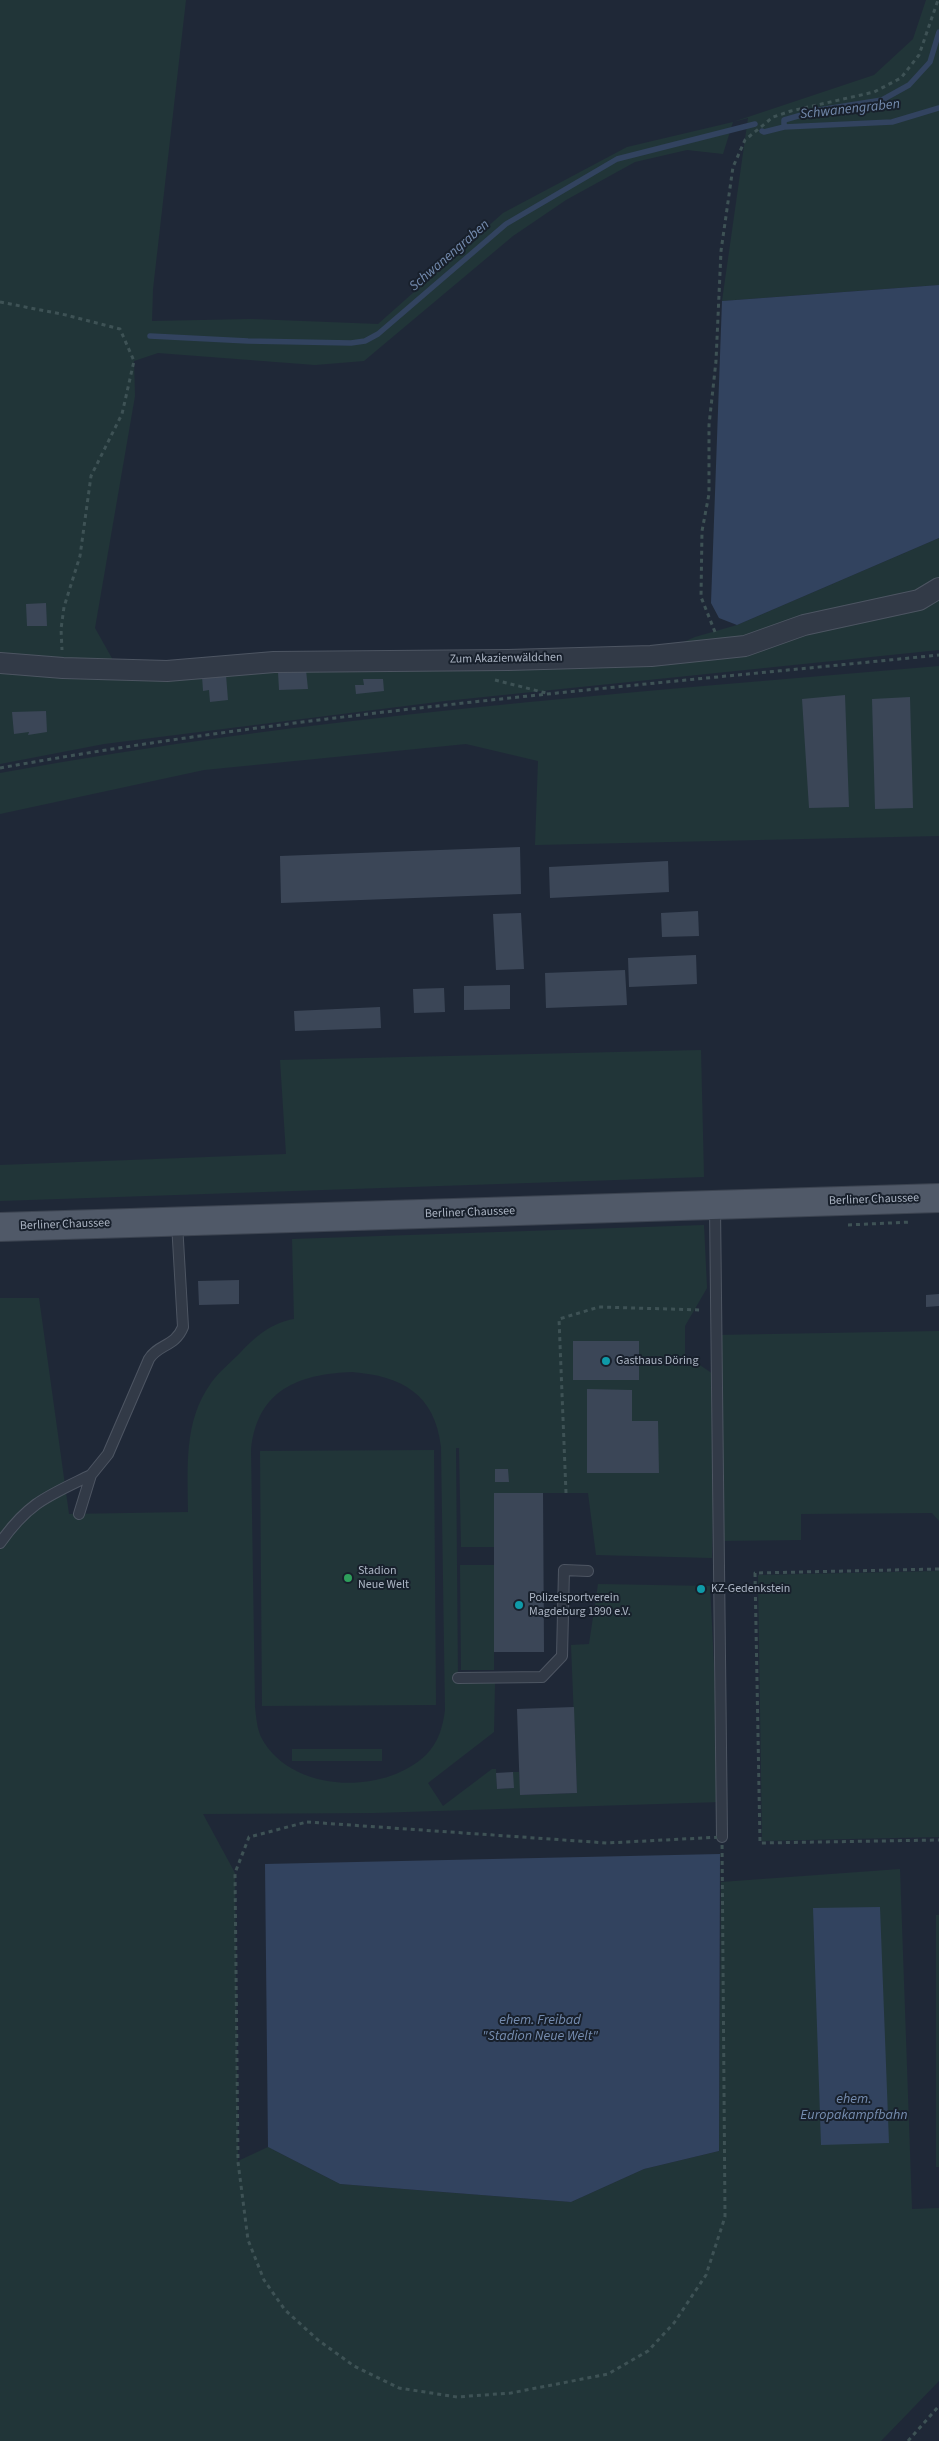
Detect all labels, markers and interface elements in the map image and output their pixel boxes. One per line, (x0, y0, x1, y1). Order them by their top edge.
water label: Schwanengraben (799, 96, 901, 124)
water label: Schwanengraben (407, 217, 493, 295)
street label: Zum Akazienwäldchen (449, 651, 563, 667)
street label: Berliner Chaussee (829, 1191, 919, 1209)
street label: Berliner Chaussee (425, 1204, 515, 1222)
street label: Berliner Chaussee (20, 1216, 110, 1234)
place label: Gasthaus Döring (616, 1354, 698, 1368)
marker: Gasthaus Döring (600, 1355, 612, 1367)
place label: Stadion Neue Welt (358, 1564, 409, 1592)
marker: Stadion Neue Welt (342, 1572, 354, 1584)
place label: KZ-Gedenkstein (711, 1582, 790, 1596)
marker: KZ-Gedenkstein (695, 1583, 707, 1595)
place label: Polizeisportverein Magdeburg 1990 e.V. (529, 1591, 631, 1619)
marker: Polizeisportverein Magdeburg 1990 e.V. (513, 1599, 525, 1611)
water label: ehem. Freibad "Stadion Neue Welt" (482, 2013, 598, 2045)
water label: ehem. Europakampfbahn (800, 2092, 908, 2124)

